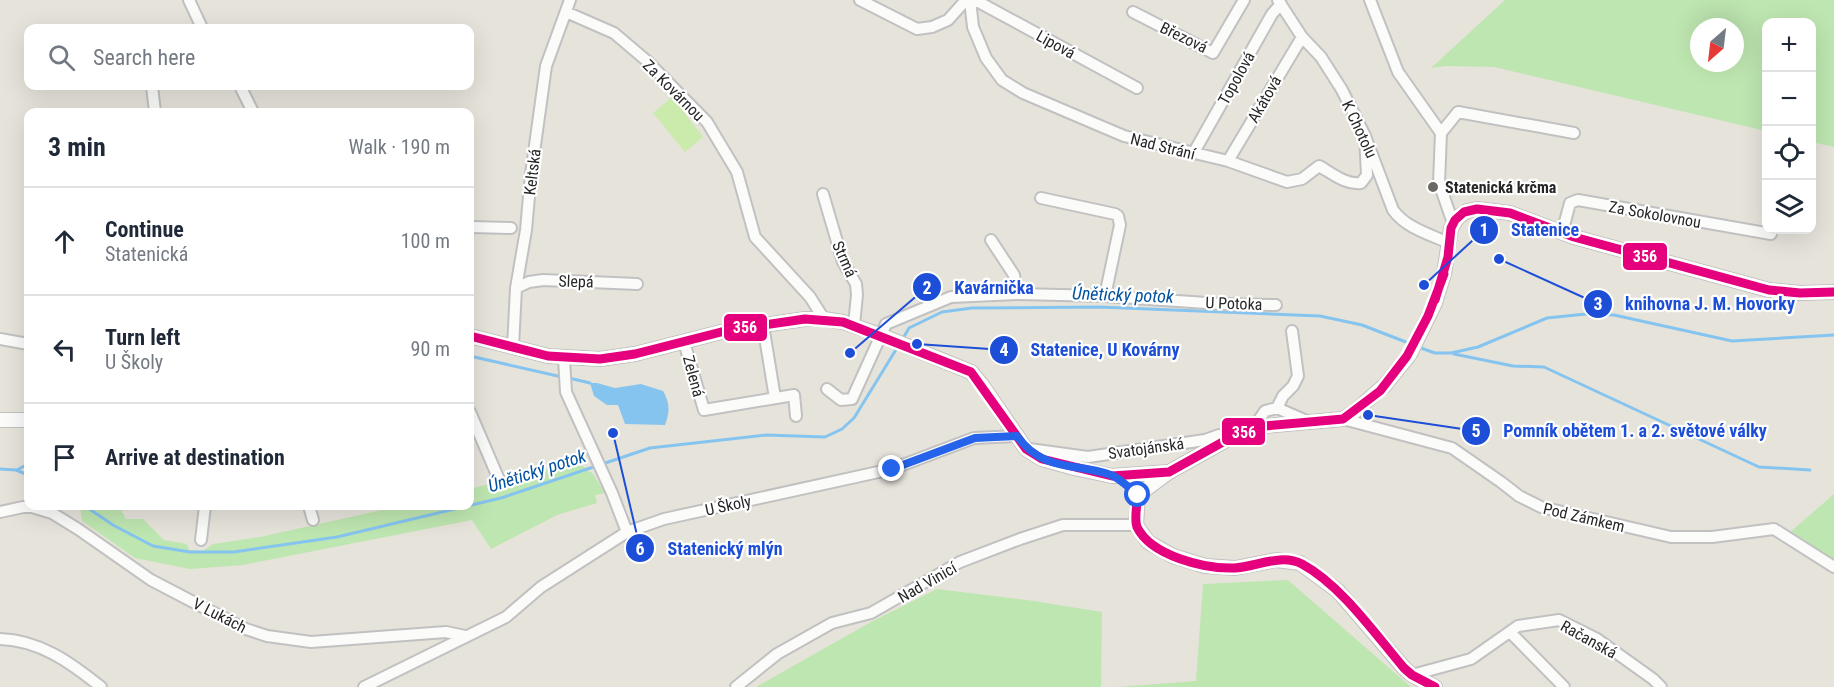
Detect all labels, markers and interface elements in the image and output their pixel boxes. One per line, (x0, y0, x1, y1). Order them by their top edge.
street label: Březová (1157, 18, 1210, 57)
north arrow (1690, 18, 1744, 72)
map controls (1762, 18, 1816, 234)
button: + (1762, 18, 1816, 72)
search box (24, 24, 474, 90)
street label: Lipová (1033, 26, 1079, 63)
icon: search (45, 41, 78, 74)
text: Search here (93, 45, 195, 70)
street label: Topolová (1214, 48, 1259, 108)
street label: Za Kovárnou (639, 56, 708, 125)
street label: Akátová (1243, 72, 1285, 126)
button: − (1762, 72, 1816, 126)
street label: K Chotolu (1338, 97, 1381, 161)
button: locate (1762, 126, 1816, 180)
street label: Nad Strání (1129, 129, 1198, 164)
text: 3 min (48, 132, 106, 162)
text: Walk · 190 m (349, 135, 450, 159)
street label: Keltská (520, 148, 545, 196)
place label: Statenická krčma (1445, 178, 1557, 197)
marker: Statenická krčma (1426, 180, 1440, 194)
button: layers (1762, 180, 1816, 234)
street label: Za Sokolovnou (1607, 197, 1702, 232)
callout: Statenice (1469, 212, 1591, 248)
text: Continue (105, 217, 184, 242)
text: 1 (1479, 219, 1489, 240)
text: Statenice (1511, 219, 1579, 240)
icon: ahead (48, 225, 81, 258)
text: 100 m (401, 229, 450, 253)
street label: Strmá (828, 238, 861, 280)
text: Statenická (105, 242, 188, 266)
line badge: 356 (1622, 242, 1668, 271)
text: 356 (1633, 247, 1657, 266)
callout: Kavárnička (912, 269, 1046, 305)
street label: Slepá (558, 271, 594, 292)
text: 2 (922, 277, 932, 298)
text: Kavárnička (954, 277, 1034, 298)
water label: Únětický potok (1072, 282, 1175, 307)
callout: knihovna J. M. Hovorky (1583, 286, 1807, 322)
street label: U Potoka (1205, 293, 1263, 314)
text: 3 (1593, 293, 1603, 314)
text: knihovna J. M. Hovorky (1625, 293, 1795, 314)
line badge: 356 (723, 313, 768, 342)
text: 356 (733, 318, 757, 337)
text: Turn left (105, 325, 180, 350)
callout: Statenice, U Kovárny (989, 332, 1192, 368)
icon: left (48, 333, 81, 366)
text: 90 m (411, 337, 450, 361)
text: 4 (999, 339, 1009, 360)
text: Statenice, U Kovárny (1031, 339, 1179, 360)
text: U Školy (105, 350, 163, 374)
street label: Zelená (679, 353, 708, 399)
callout: Pomník obětem 1. a 2. světové války (1461, 413, 1778, 449)
line badge: 356 (1221, 417, 1266, 446)
text: 5 (1471, 420, 1481, 441)
text: Pomník obětem 1. a 2. světové války (1503, 420, 1767, 441)
text: 356 (1232, 423, 1256, 442)
street label: Svatojánská (1107, 434, 1185, 463)
icon: arrive (48, 441, 81, 474)
water label: Únětický potok (485, 444, 590, 496)
text: Arrive at destination (105, 445, 285, 470)
route end (878, 455, 904, 481)
route start (1124, 481, 1150, 507)
street label: U Školy (703, 491, 753, 520)
street label: Pod Zámkem (1541, 499, 1627, 536)
callout: Statenický mlýn (625, 530, 794, 566)
text: 6 (635, 538, 645, 559)
text: Statenický mlýn (667, 538, 783, 559)
street label: Nad Vinicí (895, 557, 961, 607)
street label: V Lukách (190, 594, 250, 637)
street label: Račanská (1557, 616, 1620, 663)

